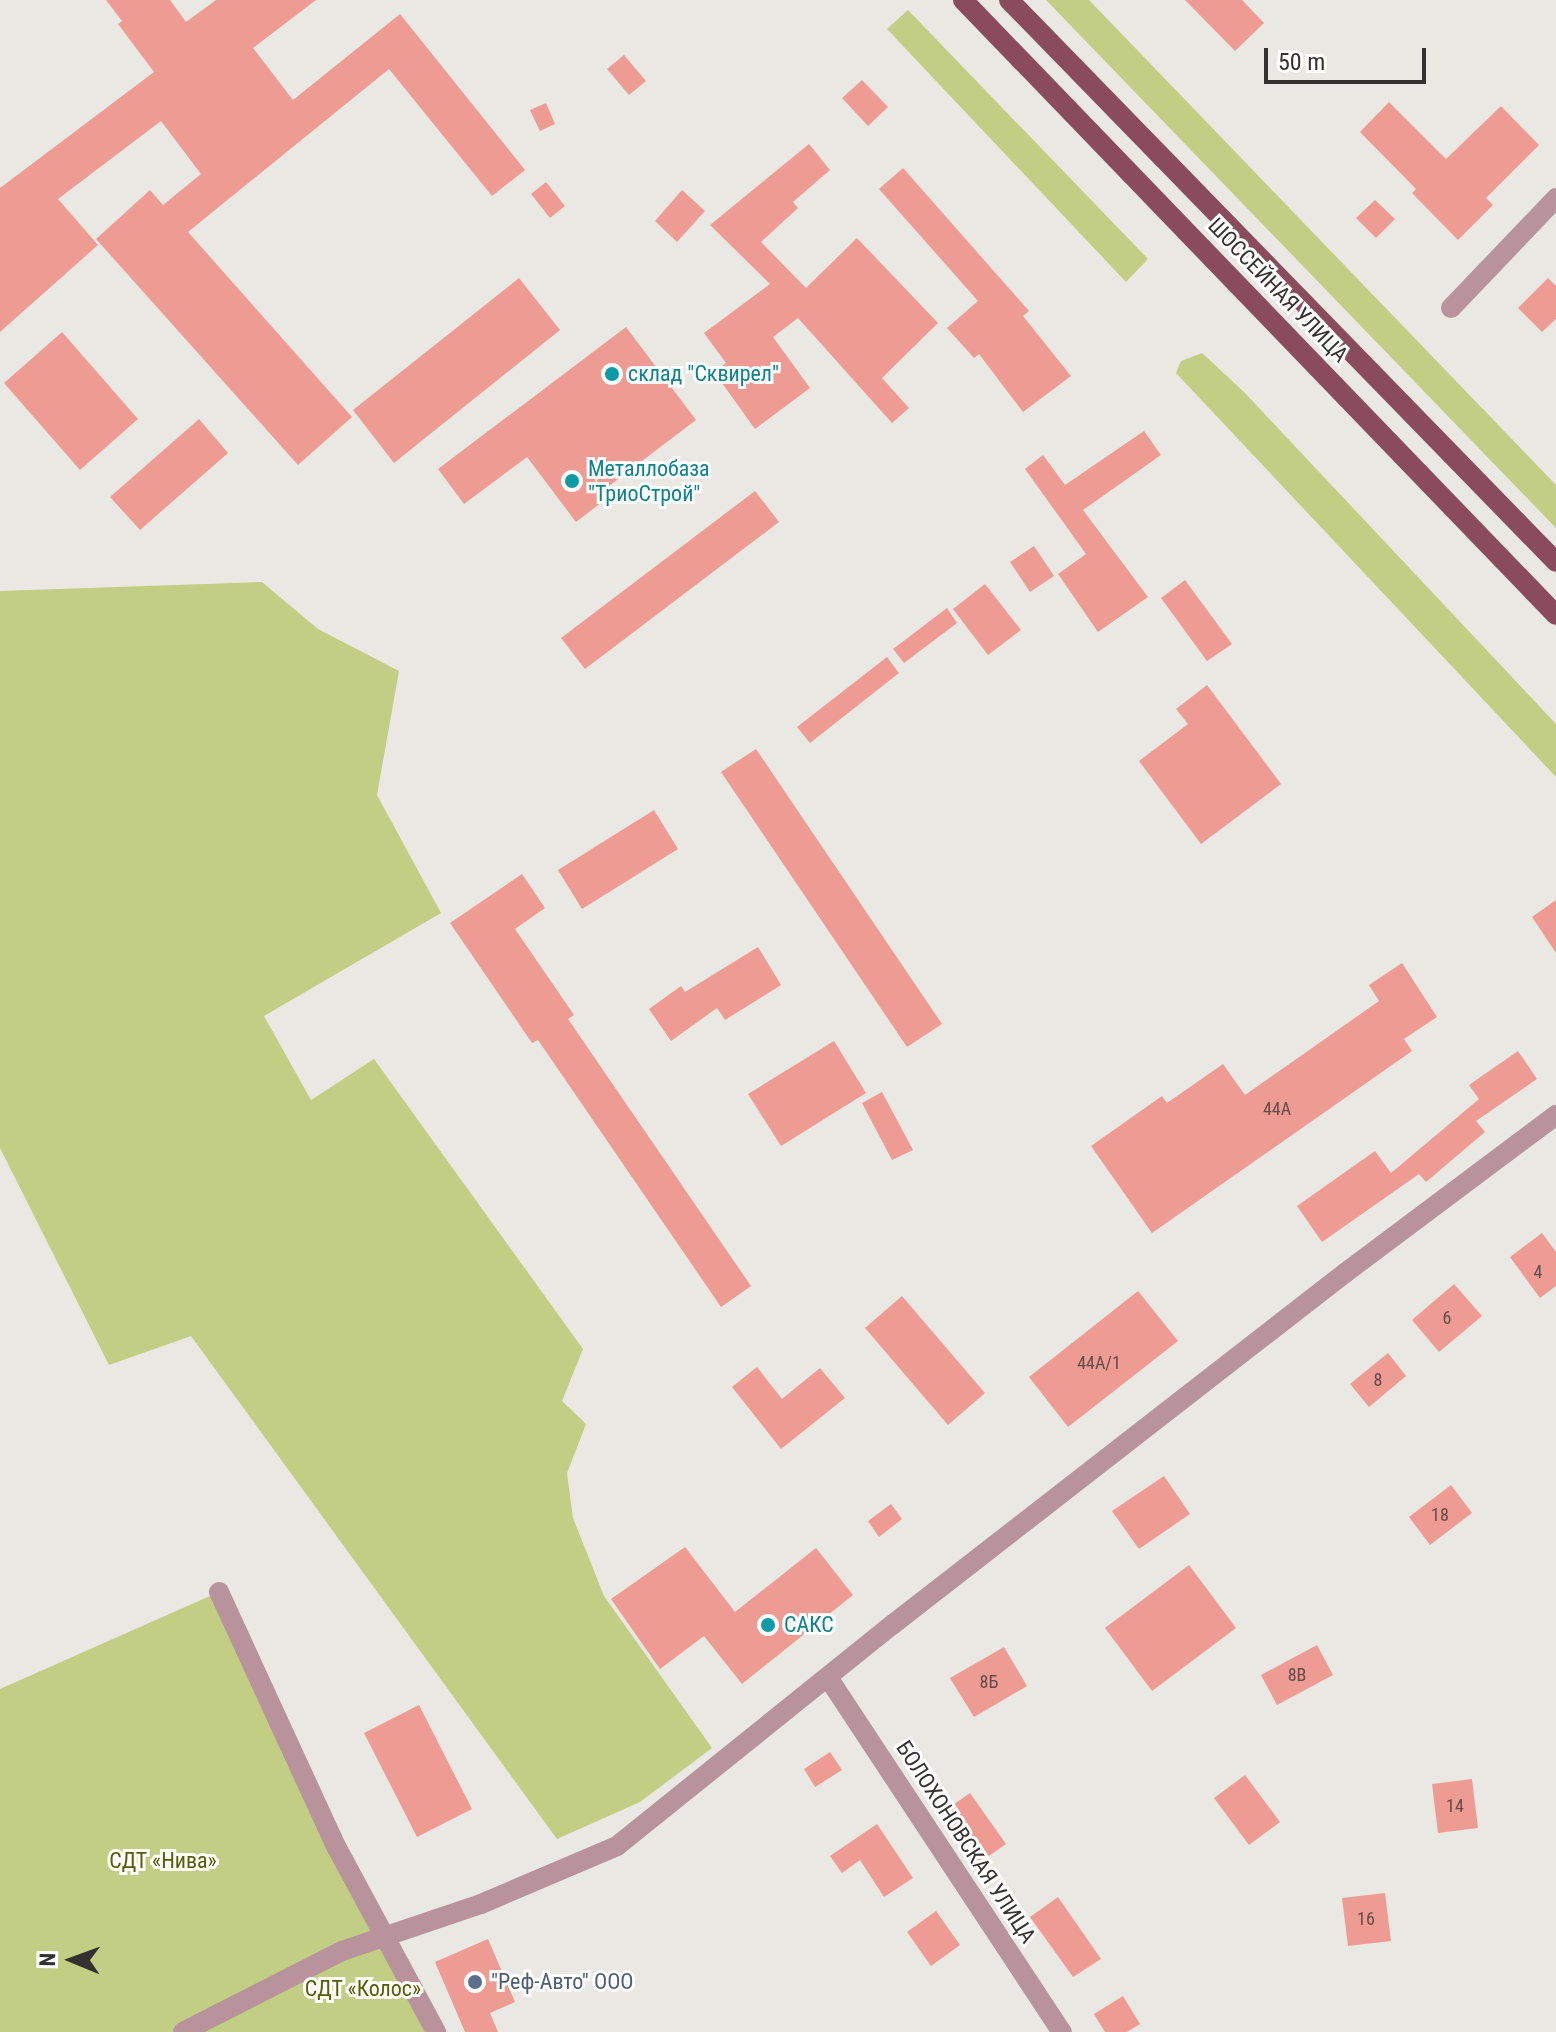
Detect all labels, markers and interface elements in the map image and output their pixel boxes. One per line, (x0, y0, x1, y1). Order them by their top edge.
scale bar (1268, 32, 1430, 82)
text: 50 m (1278, 48, 1325, 76)
street label: ШОССЕЙНАЯ УЛИЦА (1202, 212, 1354, 368)
place label: склад "Сквирел" (628, 361, 779, 387)
marker: склад "Сквирел" (603, 365, 621, 383)
place label: Металлобаза "ТриоСтрой" (588, 455, 710, 506)
marker: Металлобаза "ТриоСтрой" (563, 472, 581, 490)
house number: 44А (1263, 1098, 1291, 1120)
house number: 4 (1534, 1261, 1542, 1283)
house number: 6 (1443, 1307, 1451, 1329)
house number: 44А/1 (1077, 1352, 1121, 1374)
house number: 8 (1374, 1369, 1382, 1391)
house number: 18 (1431, 1504, 1449, 1526)
place label: САКС (784, 1612, 834, 1638)
marker: САКС (759, 1616, 777, 1634)
house number: 8В (1288, 1664, 1306, 1686)
house number: 8Б (980, 1671, 998, 1693)
street label: БОЛОХОНОВСКАЯ УЛИЦА (891, 1736, 1041, 1948)
house number: 14 (1446, 1795, 1464, 1817)
park label: СДТ «Нива» (109, 1848, 217, 1874)
house number: 16 (1357, 1908, 1375, 1930)
north arrow (32, 1920, 112, 2000)
text: N (35, 1953, 60, 1967)
place label: "Реф-Авто" ООО (491, 1969, 634, 1995)
marker: "Реф-Авто" ООО (466, 1973, 484, 1991)
park label: СДТ «Колос» (305, 1976, 421, 2002)

